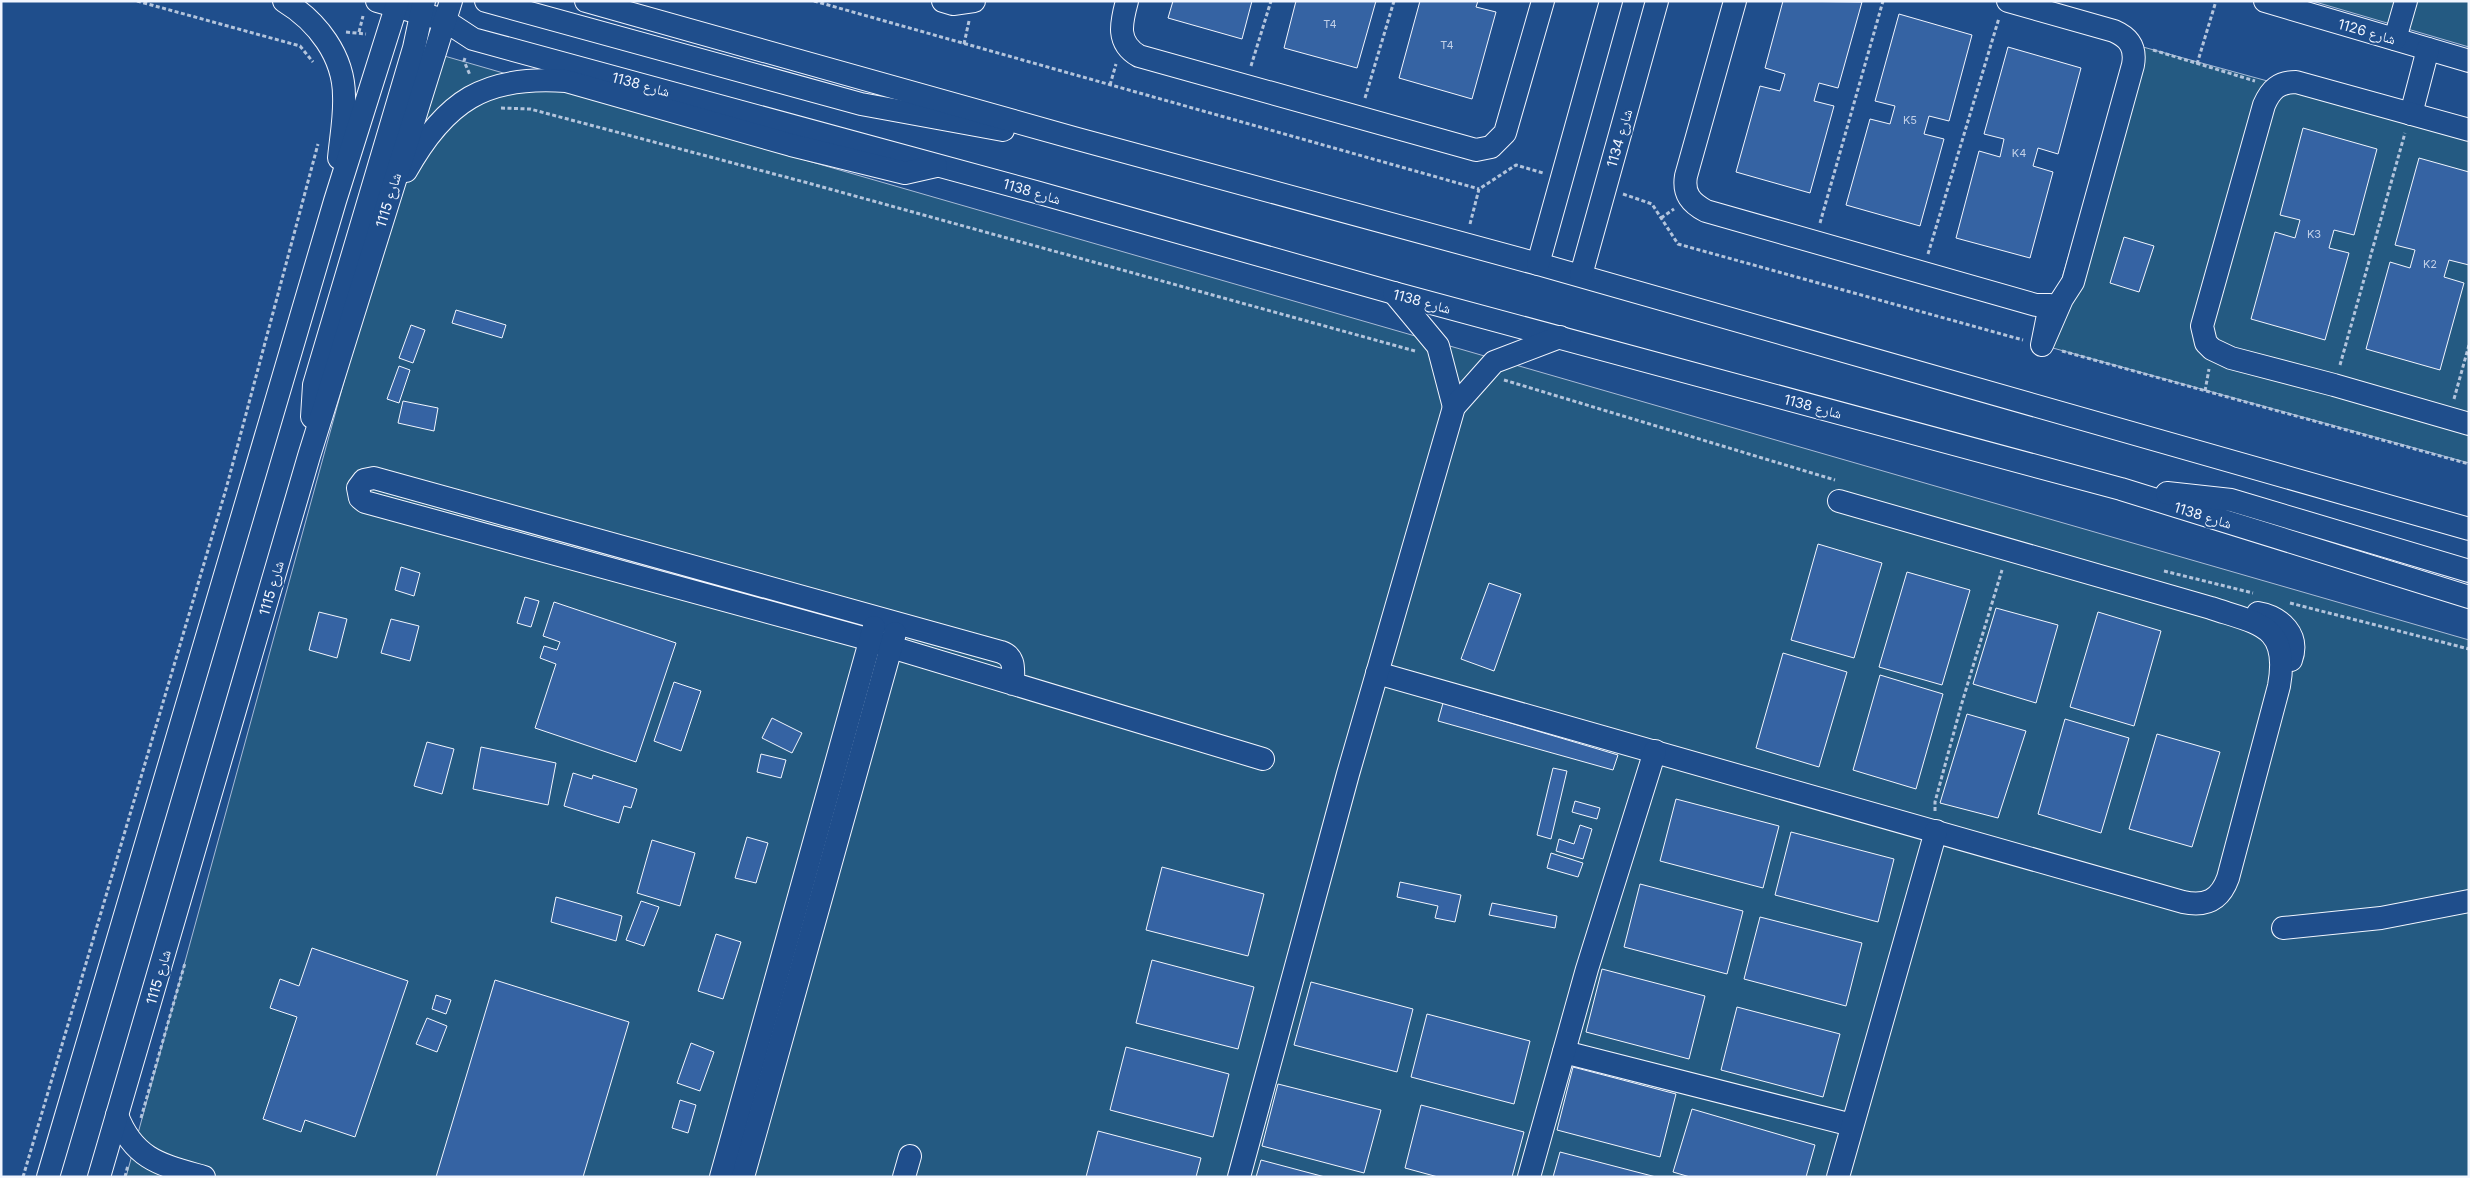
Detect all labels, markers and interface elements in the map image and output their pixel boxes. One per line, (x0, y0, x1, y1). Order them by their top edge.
street label: شارع 1126 (2336, 15, 2398, 49)
house number: T4 (1323, 17, 1337, 31)
house number: T4 (1440, 38, 1454, 52)
street label: شارع 1138 (610, 68, 672, 102)
street label: شارع 1134 (1603, 107, 1637, 170)
house number: K5 (1903, 113, 1917, 127)
house number: K4 (2012, 146, 2026, 160)
street label: شارع 1115 (372, 171, 406, 230)
street label: شارع 1138 (1001, 175, 1063, 209)
house number: K3 (2307, 227, 2321, 241)
house number: K2 (2423, 257, 2437, 271)
street label: شارع 1138 (1391, 285, 1453, 319)
street label: شارع 1138 (1782, 390, 1844, 424)
street label: شارع 1138 (2172, 498, 2234, 534)
street label: شارع 1115 (255, 559, 289, 618)
street label: شارع 1115 (142, 948, 176, 1007)

